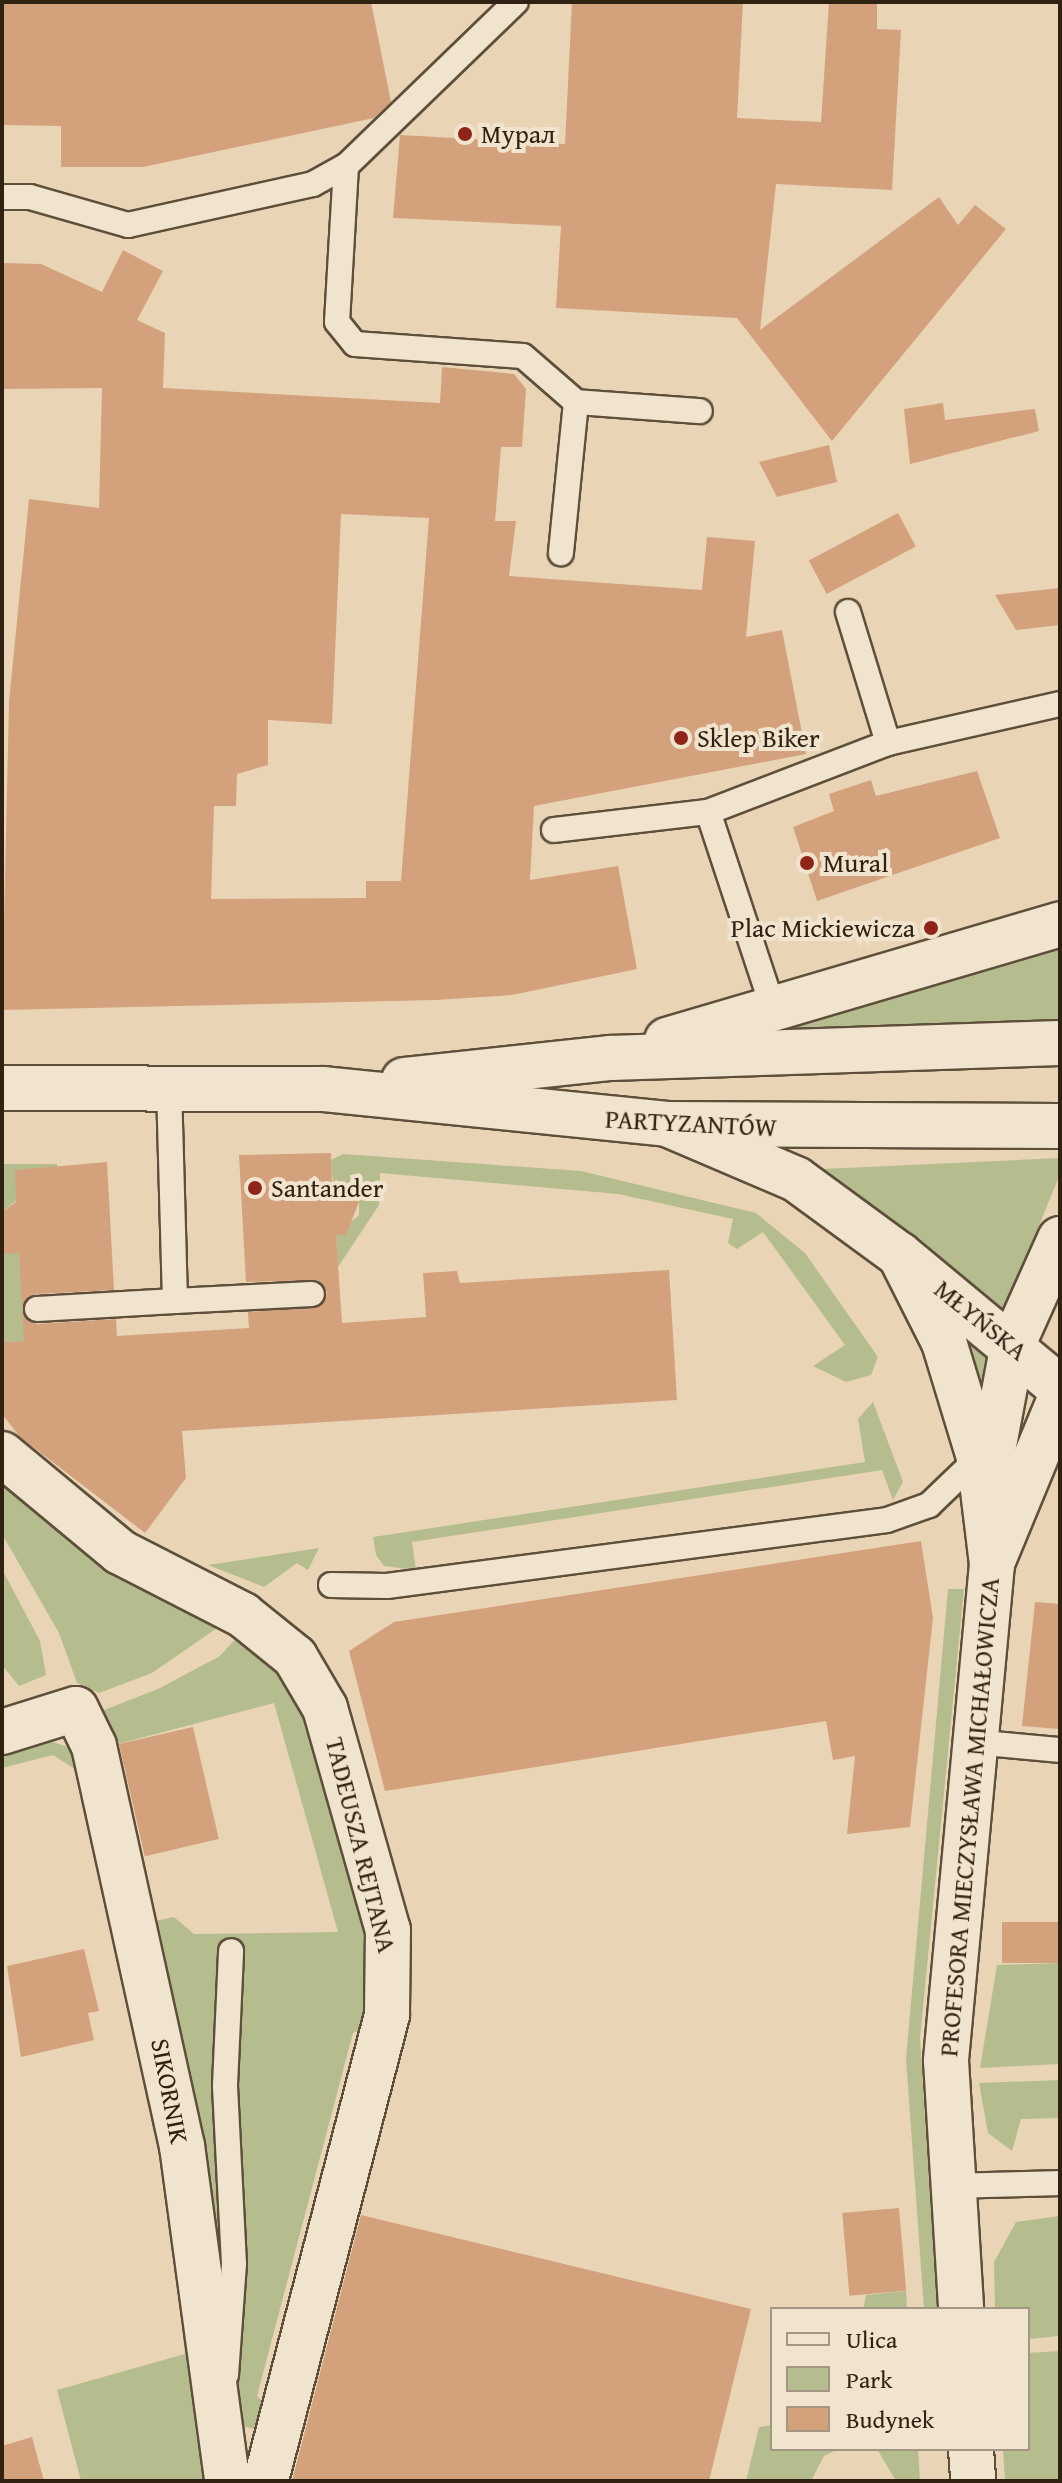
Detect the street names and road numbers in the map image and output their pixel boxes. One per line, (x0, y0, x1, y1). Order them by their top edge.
street label: PARTYZANTÓW (604, 1103, 778, 1143)
street label: MŁYŃSKA (928, 1273, 1034, 1367)
street label: PROFESORA MIECZYSŁAWA MICHAŁOWICZA (933, 1576, 1005, 2058)
street label: TADEUSZA REJTANA (319, 1734, 403, 1956)
street label: SIKORNIK (145, 2036, 195, 2146)

